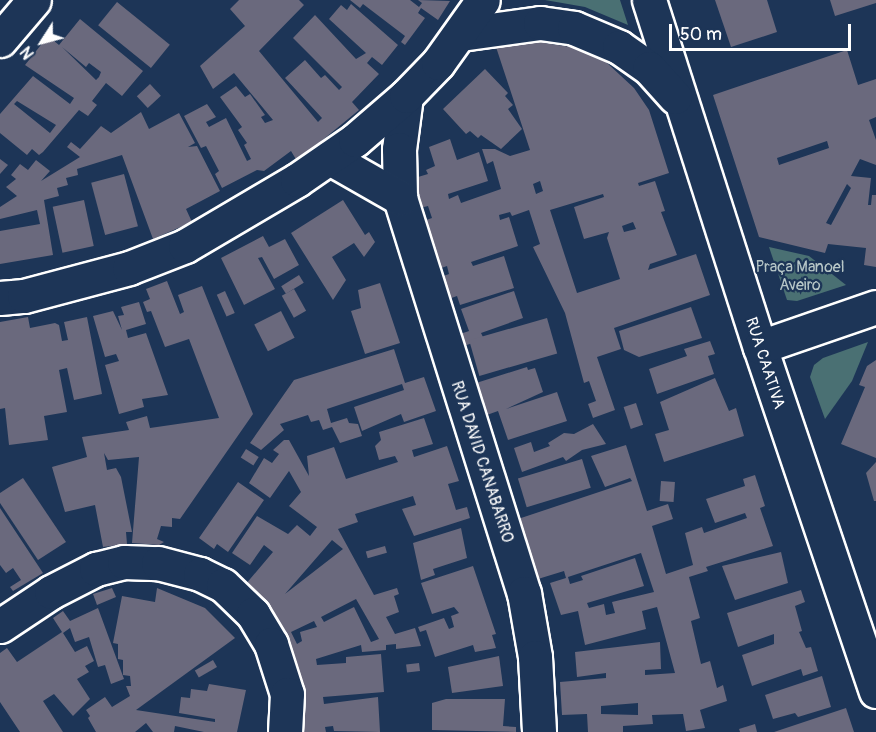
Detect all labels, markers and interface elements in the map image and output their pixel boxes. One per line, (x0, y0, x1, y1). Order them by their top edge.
north arrow (12, 12, 72, 72)
scale bar (672, 12, 854, 50)
text: 50 m (680, 23, 722, 46)
text: N (16, 42, 39, 63)
park label: Praça Manoel Aveiro (755, 257, 845, 295)
street label: RUA CAATIVA (741, 315, 789, 411)
street label: RUA DAVID CANABARRO (447, 379, 517, 545)

